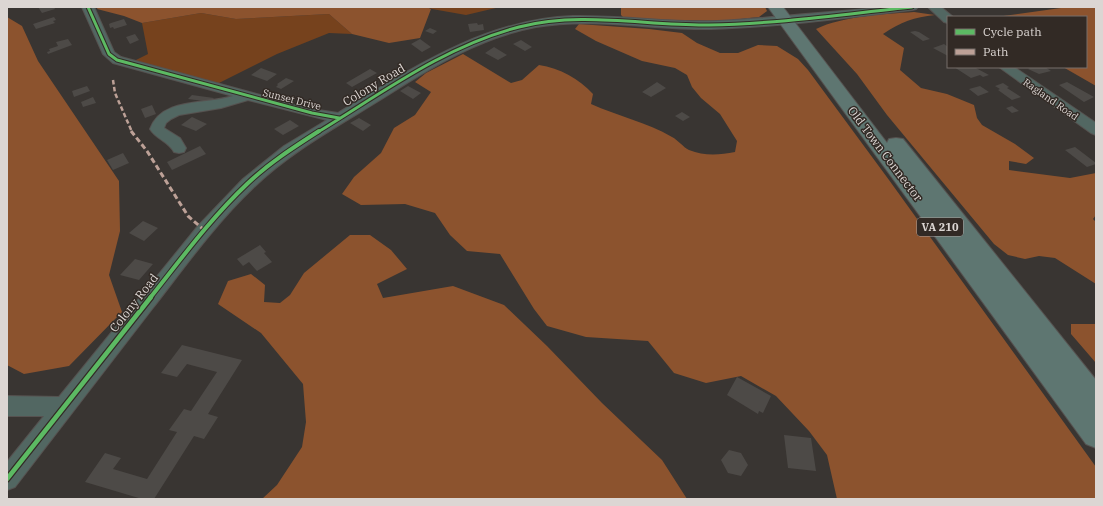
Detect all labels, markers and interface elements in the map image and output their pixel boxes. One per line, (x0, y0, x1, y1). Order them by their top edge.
legend (947, 16, 1087, 68)
text: Cycle path (983, 24, 1042, 39)
text: Path (983, 44, 1009, 59)
street label: Colony Road (340, 60, 408, 109)
street label: Ragland Road (1020, 76, 1081, 123)
street label: Sunset Drive (261, 86, 322, 113)
street label: Old Town Connector (845, 103, 926, 205)
road number: VA 210 (917, 218, 963, 236)
street label: Colony Road (106, 270, 161, 335)

